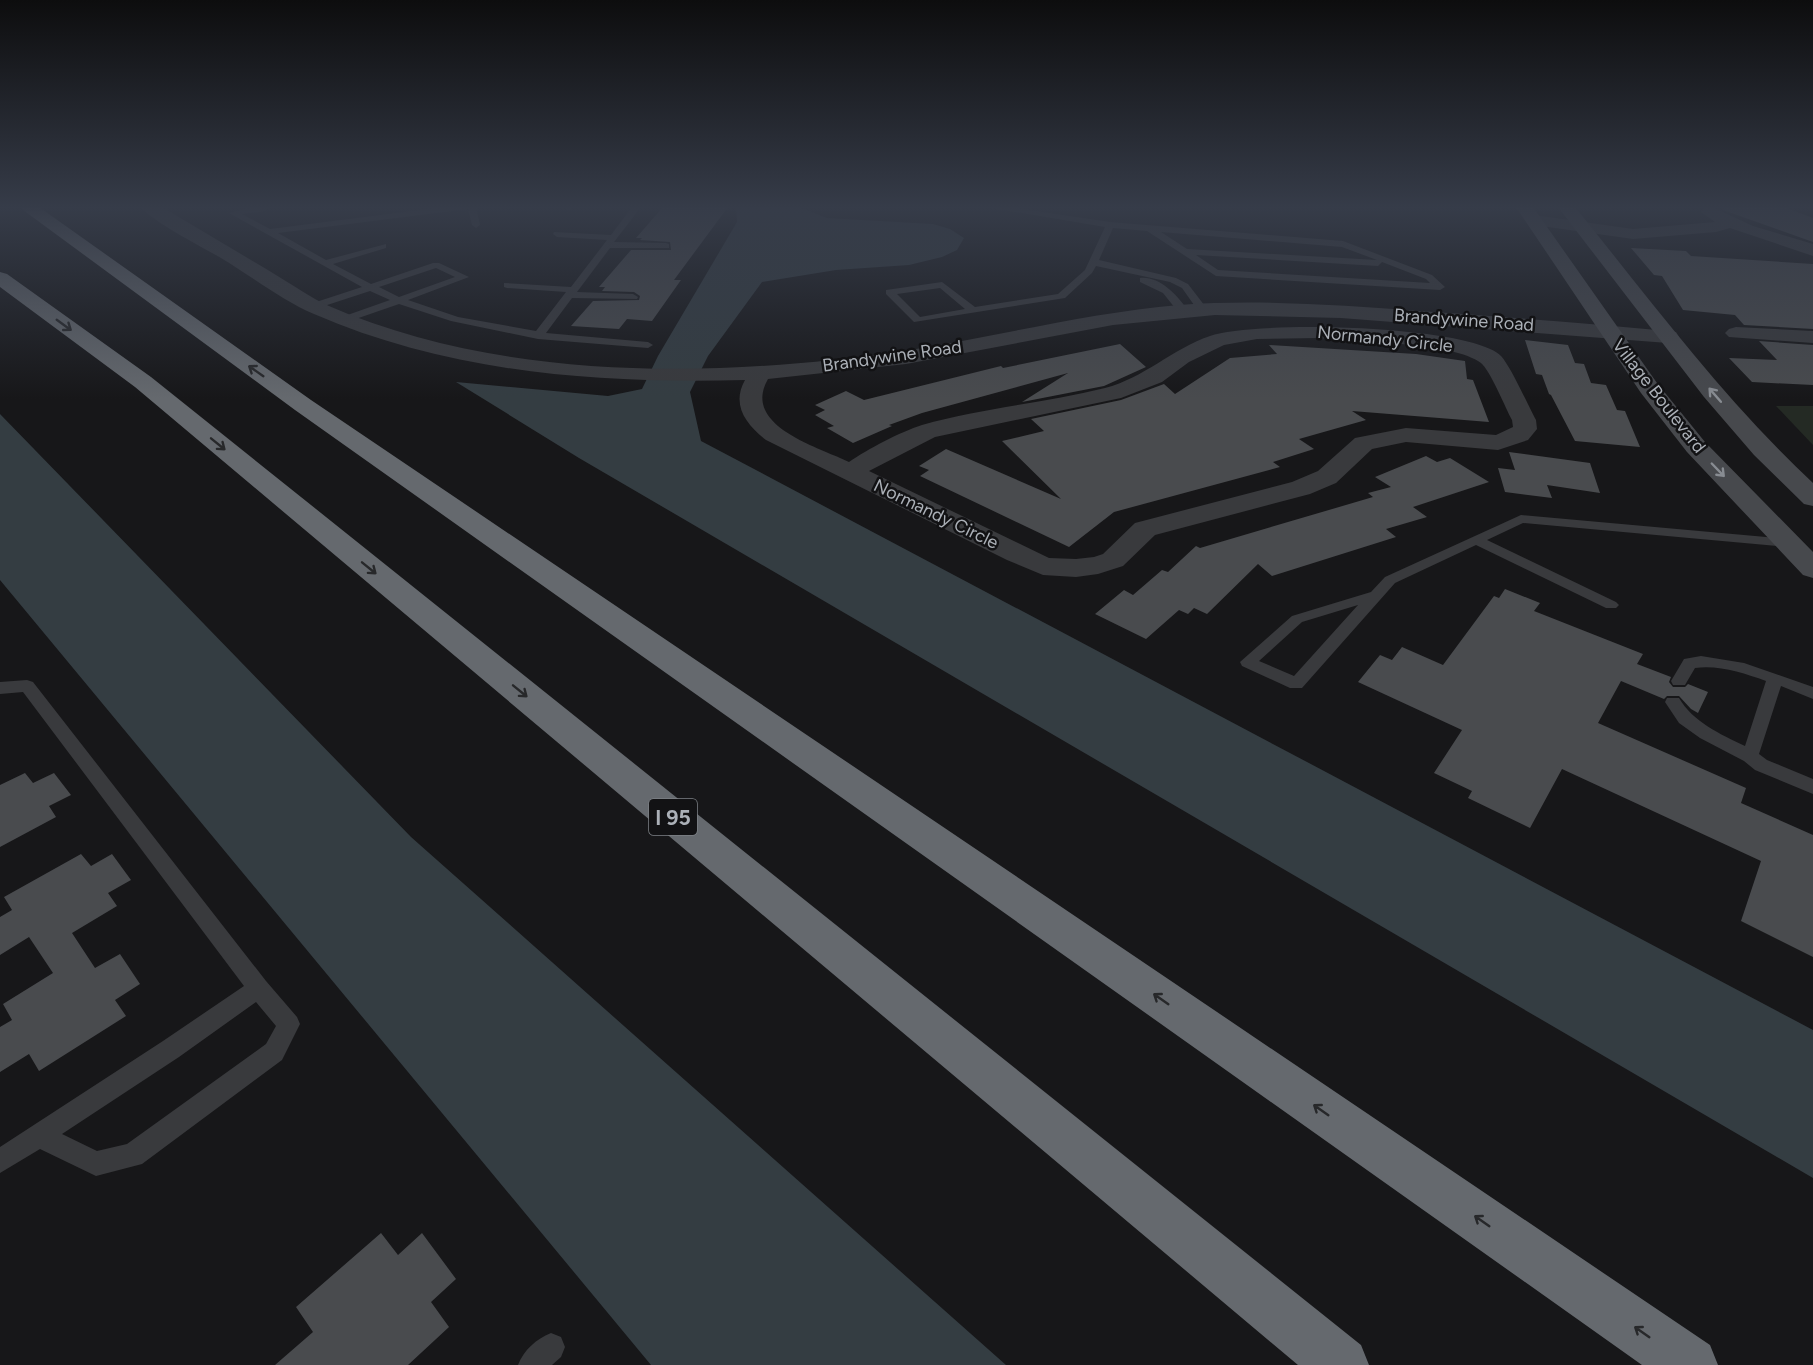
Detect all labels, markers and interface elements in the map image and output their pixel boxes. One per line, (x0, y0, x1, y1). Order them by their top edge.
street label: Brandywine Road (1393, 304, 1535, 336)
one-way arrow (56, 319, 72, 331)
street label: Normandy Circle (1316, 321, 1454, 357)
street label: Brandywine Road (821, 335, 963, 377)
street label: Village Boulevard (1608, 335, 1710, 457)
one-way arrow (248, 365, 264, 378)
one-way arrow (1708, 387, 1721, 403)
one-way arrow (210, 437, 225, 451)
one-way arrow (1711, 462, 1725, 477)
street label: Normandy Circle (870, 474, 1002, 554)
one-way arrow (361, 561, 377, 574)
one-way arrow (512, 685, 528, 698)
road number: I 95 (649, 799, 697, 835)
one-way arrow (1153, 993, 1170, 1005)
one-way arrow (1314, 1104, 1330, 1116)
one-way arrow (1474, 1215, 1490, 1227)
one-way arrow (1634, 1326, 1651, 1338)

